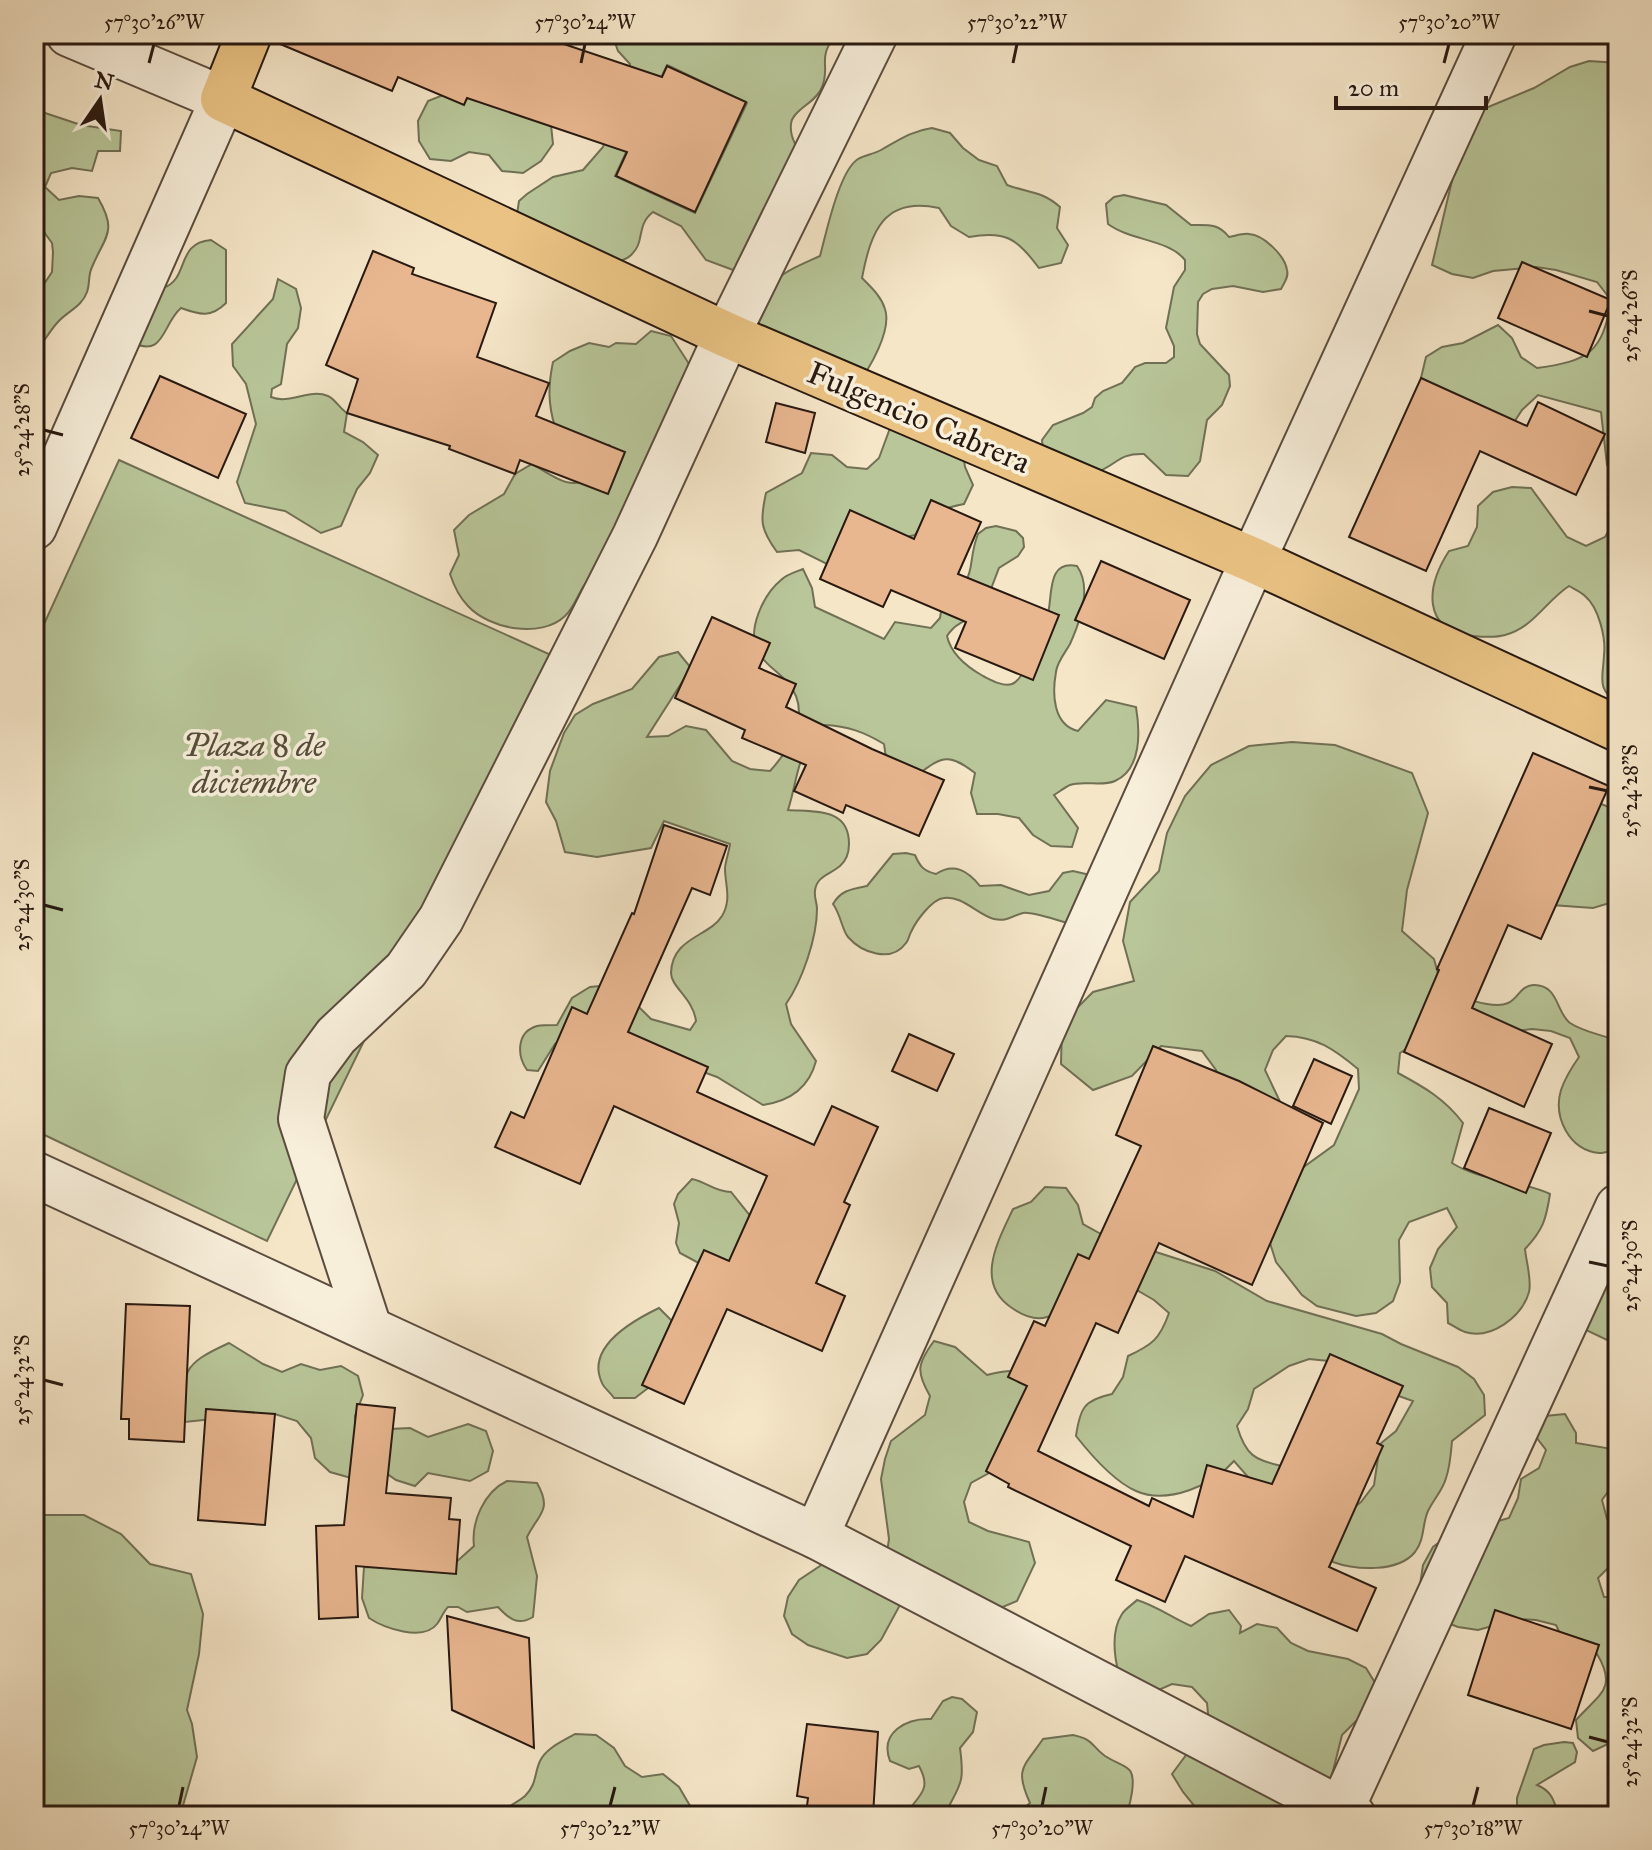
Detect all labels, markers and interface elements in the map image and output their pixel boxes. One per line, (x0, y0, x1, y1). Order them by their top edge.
text: 57°30'26"W (104, 10, 205, 34)
text: 57°30'24"W (534, 10, 637, 34)
text: 57°30'22"W (967, 10, 1068, 34)
text: 57°30'20"W (1398, 10, 1501, 34)
north arrow (60, 60, 140, 140)
scale bar (1336, 60, 1486, 110)
text: N (92, 66, 117, 96)
text: 20 m (1348, 73, 1399, 103)
text: 25°24'26"S (1618, 269, 1642, 363)
street label: Fulgencio Cabrera (801, 353, 1037, 482)
text: 25°24'28"S (10, 383, 34, 477)
park label: Plaza 8 de diciembre (183, 726, 326, 802)
text: 25°24'28"S (1618, 744, 1642, 838)
text: 25°24'30"S (10, 859, 34, 951)
text: 25°24'30"S (1618, 1220, 1642, 1312)
text: 25°24'32"S (10, 1335, 34, 1425)
text: 25°24'32"S (1618, 1697, 1642, 1787)
text: 57°30'24"W (128, 1816, 231, 1840)
text: 57°30'22"W (560, 1816, 661, 1840)
text: 57°30'20"W (991, 1816, 1094, 1840)
text: 57°30'18"W (1424, 1816, 1523, 1840)

